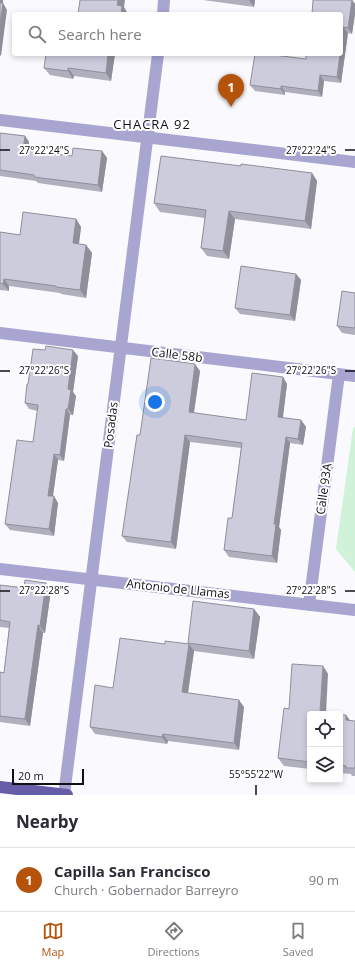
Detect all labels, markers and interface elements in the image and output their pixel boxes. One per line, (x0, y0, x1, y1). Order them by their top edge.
search box (12, 12, 343, 56)
icon: search (26, 23, 48, 45)
text: Search here (58, 24, 142, 44)
pin: 1 (218, 74, 244, 107)
district label: CHACRA 92 (113, 115, 191, 133)
text: 27°22'24"S (19, 143, 69, 157)
text: 27°22'24"S (286, 143, 336, 157)
street label: Calle 58b (151, 343, 204, 366)
text: 27°22'26"S (19, 363, 69, 377)
text: 27°22'26"S (286, 363, 336, 377)
your location (145, 392, 165, 412)
street label: Posadas (99, 401, 122, 449)
street label: Calle 93A (312, 462, 336, 516)
street label: Antonio de Llamas (126, 575, 231, 602)
text: 27°22'28"S (19, 583, 69, 597)
text: 27°22'28"S (286, 583, 336, 597)
map controls (307, 711, 343, 783)
button: locate (307, 711, 343, 747)
button: layers (307, 747, 343, 783)
scale bar (12, 767, 84, 786)
text: 55°55'22"W (229, 767, 284, 781)
text: 20 m (18, 768, 44, 783)
text: Nearby (16, 810, 78, 833)
text: Capilla San Francisco (54, 861, 211, 881)
text: 1 (25, 871, 33, 889)
text: 90 m (309, 871, 339, 889)
text: Church · Gobernador Barreyro (54, 881, 239, 899)
tab: Map (42, 920, 64, 959)
tab: Directions (148, 920, 200, 959)
tab: Saved (283, 920, 313, 959)

